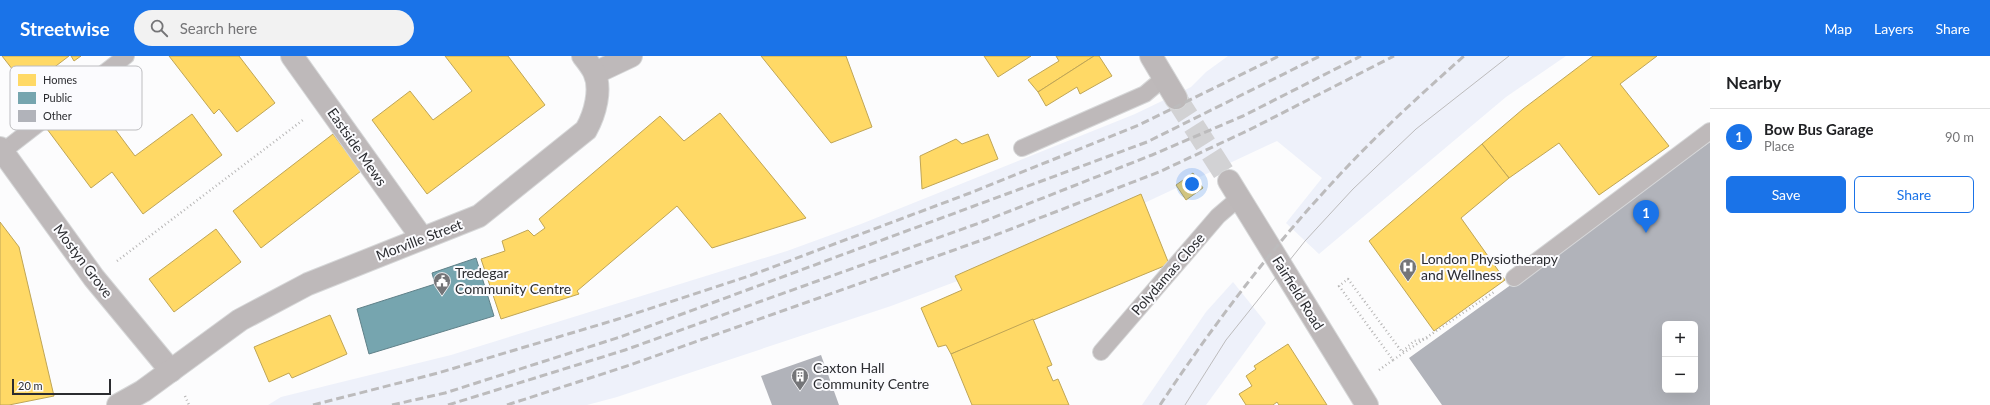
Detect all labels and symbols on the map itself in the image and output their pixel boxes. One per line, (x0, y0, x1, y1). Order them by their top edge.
legend (10, 66, 142, 130)
text: Homes (43, 73, 77, 86)
text: Public (43, 91, 72, 104)
street label: Eastside Mews (324, 104, 391, 189)
text: Other (43, 109, 72, 122)
your location (1182, 174, 1202, 194)
pin: 1 (1633, 200, 1659, 233)
street label: Morville Street (373, 215, 464, 264)
street label: Mostyn Grove (50, 221, 117, 301)
street label: Polydamas Close (1127, 229, 1208, 318)
place label: London Physiotherapy and Wellness (1421, 250, 1559, 283)
street label: Fairfield Road (1269, 253, 1328, 333)
hospital icon: London Physiotherapy and Wellness (1398, 257, 1418, 282)
place label: Tredegar Community Centre (455, 264, 571, 297)
public building icon: Tredegar Community Centre (432, 271, 452, 296)
place label: Caxton Hall Community Centre (813, 359, 929, 392)
building icon: Caxton Hall Community Centre (790, 366, 810, 391)
scale bar (12, 377, 111, 396)

